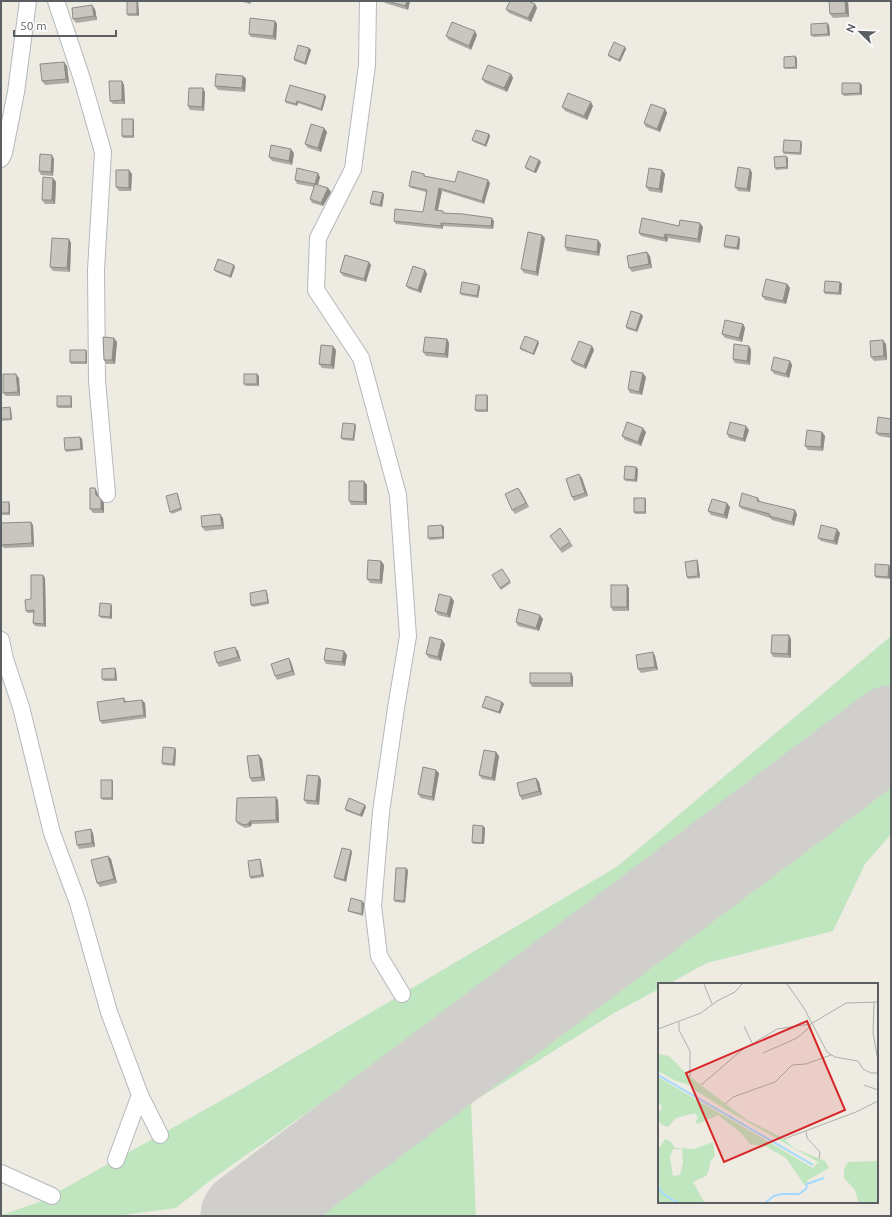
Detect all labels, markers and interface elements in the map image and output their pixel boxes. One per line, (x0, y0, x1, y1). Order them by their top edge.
scale bar (14, 12, 116, 38)
north arrow (840, 12, 880, 52)
text: 50 m (20, 19, 47, 32)
text: N (844, 22, 858, 34)
inset map (658, 983, 878, 1203)

